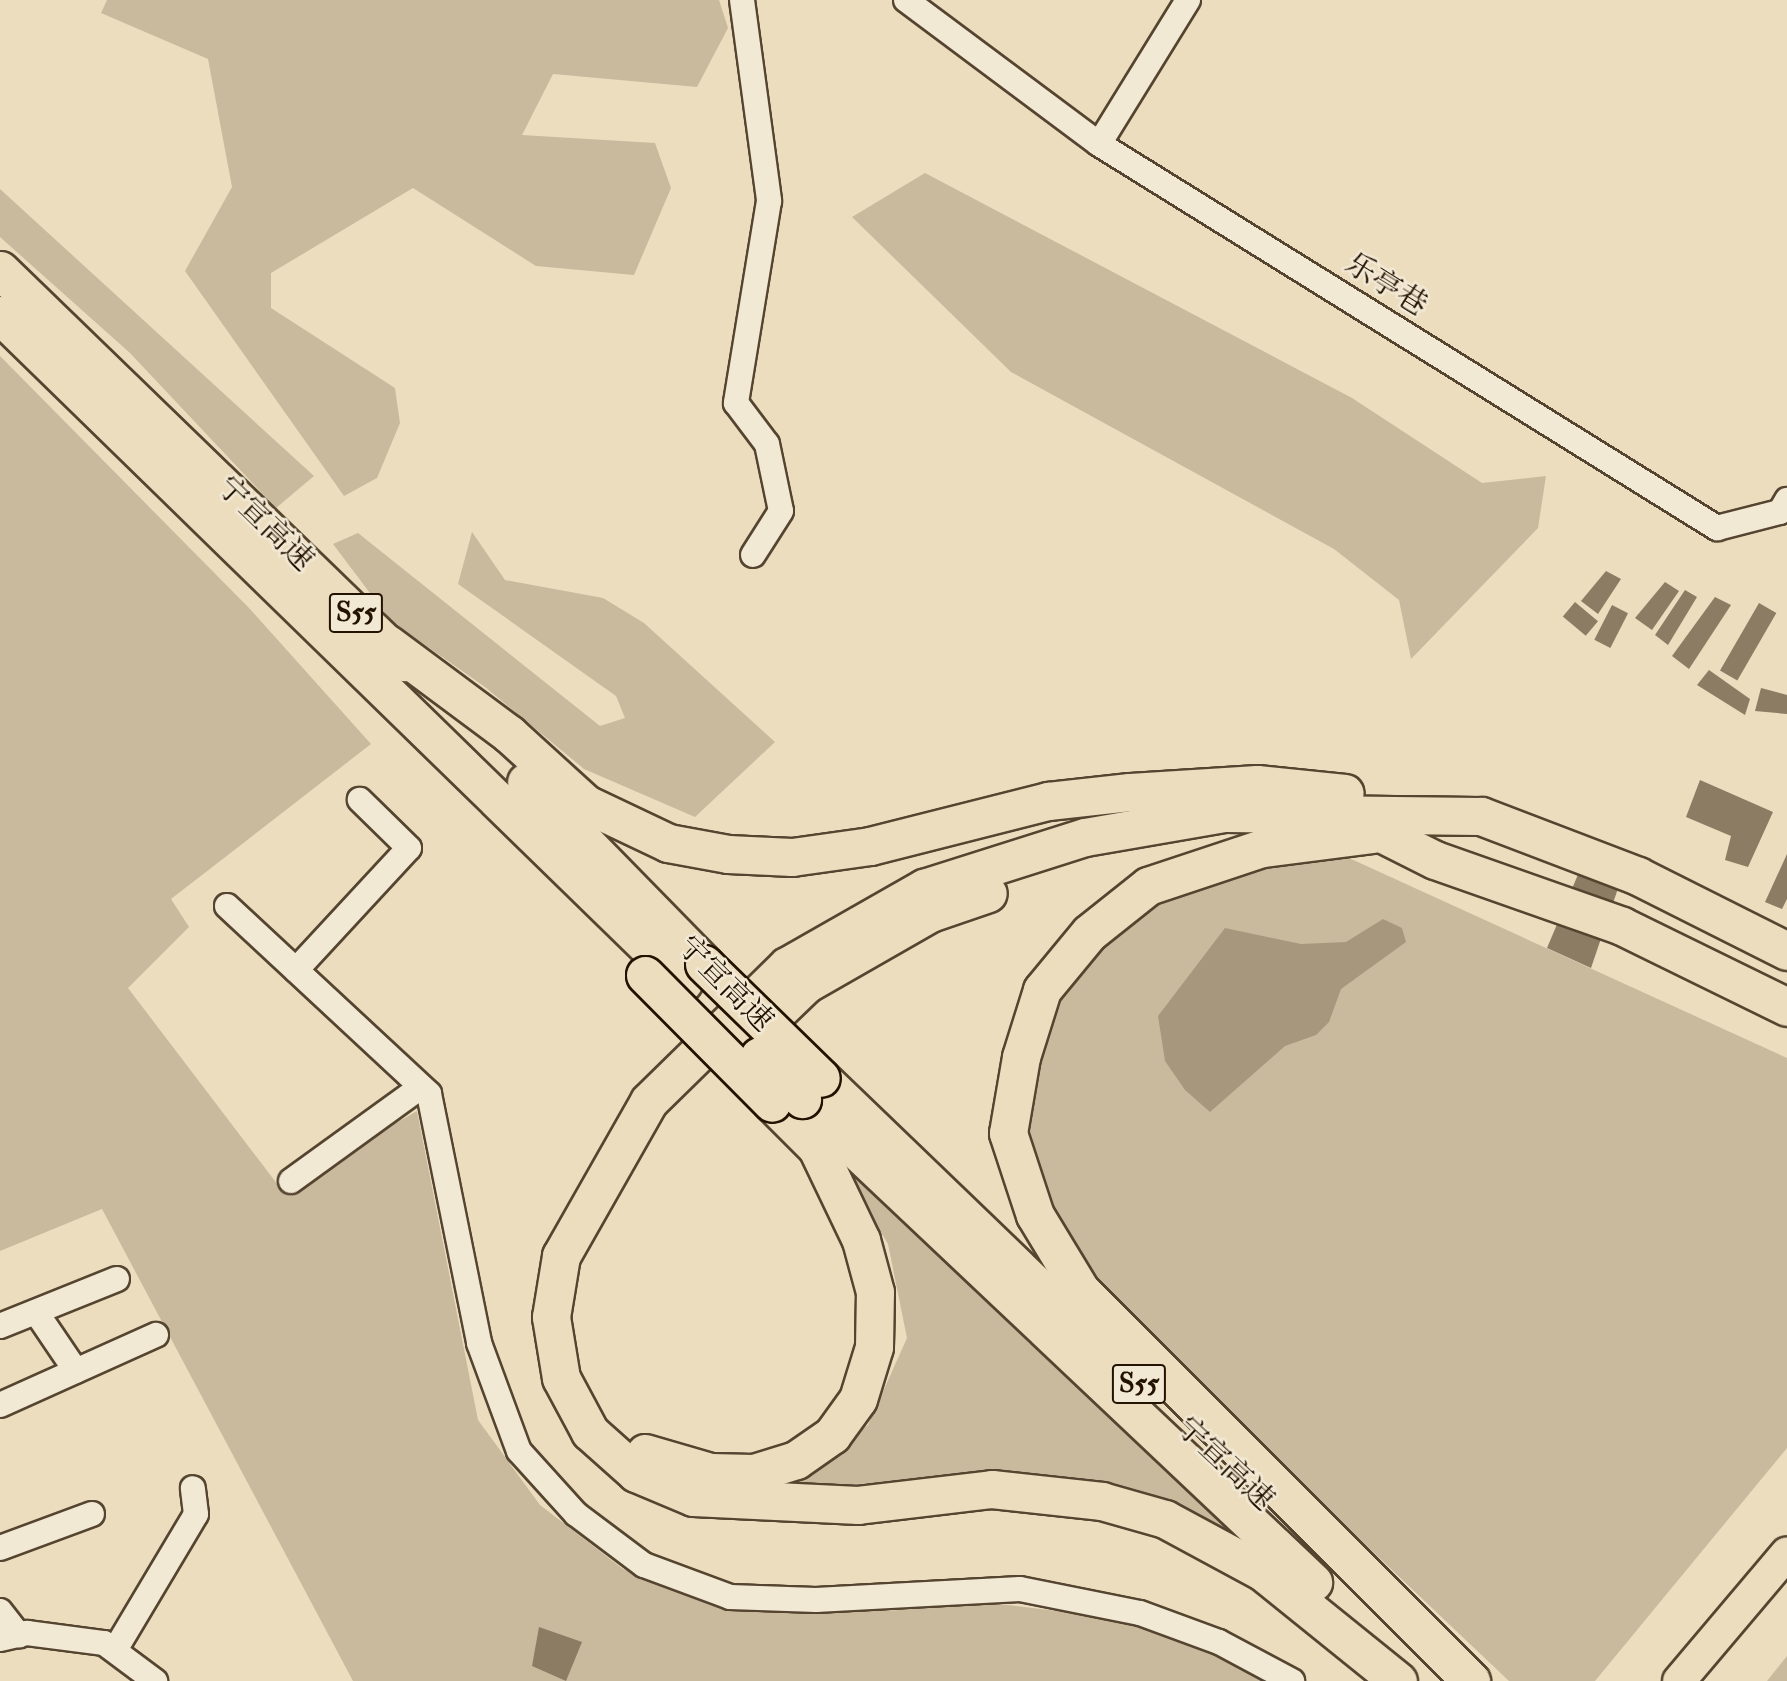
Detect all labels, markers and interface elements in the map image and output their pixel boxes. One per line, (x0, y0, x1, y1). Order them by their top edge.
street label: 乐亭巷 (1338, 246, 1434, 324)
street label: 宁宣高速 (209, 469, 321, 579)
road number: S55 (328, 588, 384, 638)
street label: 宁宣高速 (670, 929, 780, 1039)
road number: S55 (1111, 1360, 1167, 1408)
street label: 宁宣高速 (1169, 1410, 1281, 1518)

